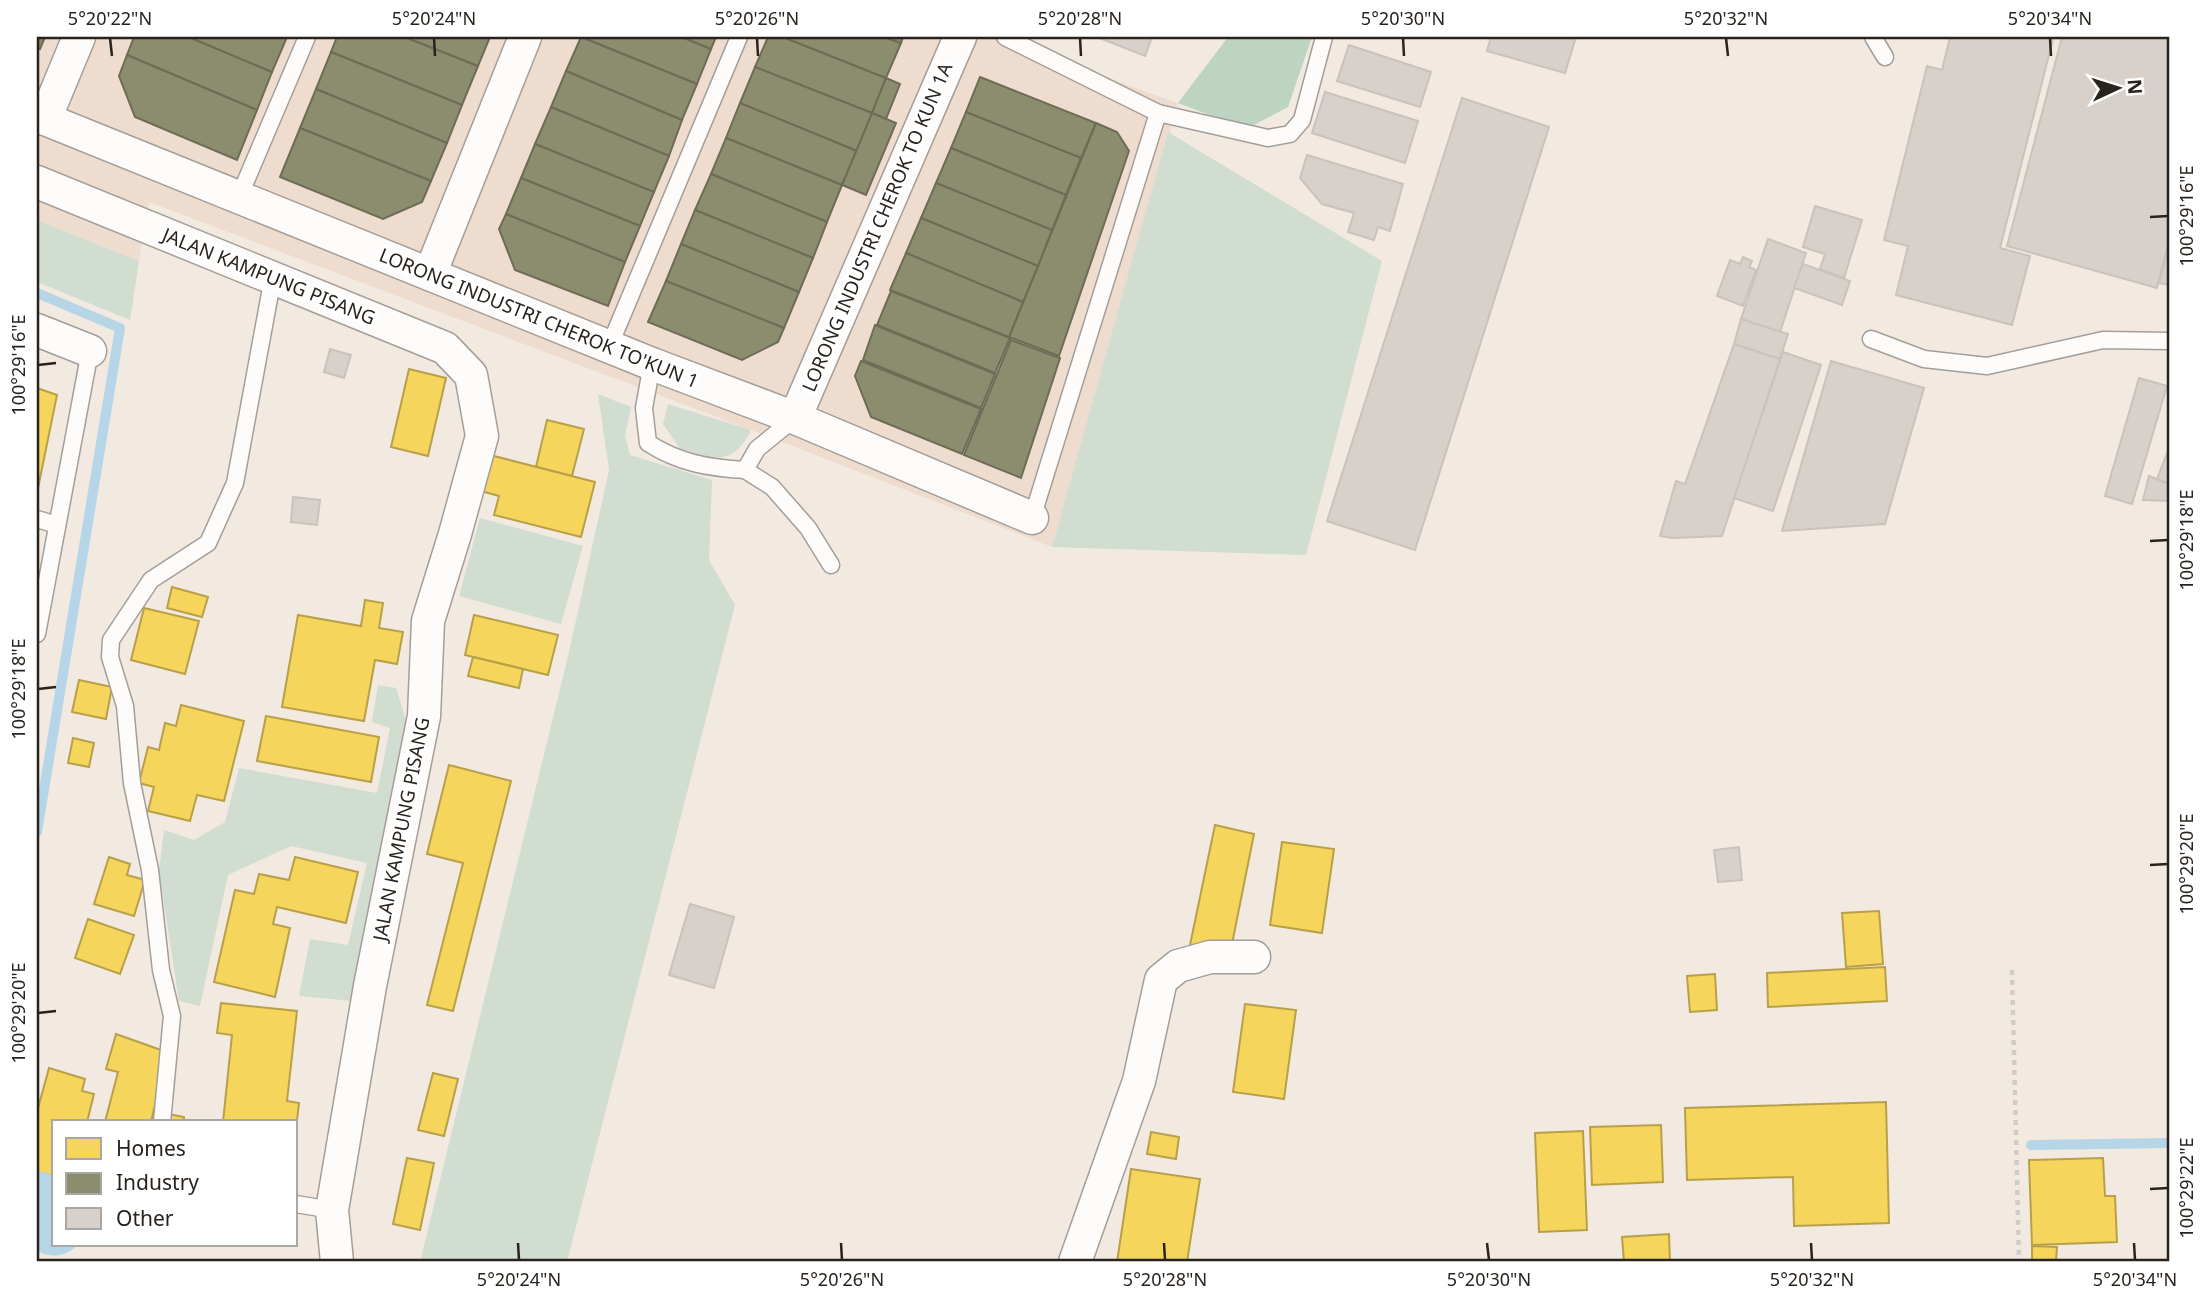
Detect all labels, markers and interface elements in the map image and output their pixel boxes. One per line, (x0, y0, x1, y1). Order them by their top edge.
text: 5°20'22"N (68, 6, 152, 30)
text: 5°20'24"N (392, 6, 476, 30)
text: 5°20'26"N (715, 6, 799, 30)
text: 5°20'28"N (1038, 6, 1122, 30)
text: 5°20'30"N (1361, 6, 1445, 30)
text: 5°20'32"N (1684, 6, 1768, 30)
text: 5°20'34"N (2008, 6, 2092, 30)
north arrow (2084, 52, 2154, 122)
street label: LORONG INDUSTRI CHEROK TO KUN 1A (796, 58, 959, 396)
text: N (2121, 78, 2148, 95)
text: 100°29'16"E (2174, 165, 2198, 267)
street label: JALAN KAMPUNG PISANG (157, 221, 379, 331)
street label: LORONG INDUSTRI CHEROK TO'KUN 1 (375, 242, 703, 394)
text: 100°29'16"E (6, 314, 30, 416)
text: 100°29'18"E (2174, 489, 2198, 591)
text: 100°29'18"E (6, 638, 30, 740)
street label: JALAN KAMPUNG PISANG (366, 715, 435, 945)
text: 100°29'20"E (2174, 813, 2198, 915)
text: 100°29'20"E (6, 962, 30, 1064)
legend (52, 1120, 298, 1246)
text: Homes (116, 1134, 186, 1162)
text: 100°29'22"E (2174, 1137, 2198, 1239)
text: Industry (116, 1168, 199, 1196)
text: Other (116, 1204, 174, 1232)
text: 5°20'24"N (477, 1267, 561, 1291)
text: 5°20'26"N (800, 1267, 884, 1291)
text: 5°20'28"N (1123, 1267, 1207, 1291)
text: 5°20'30"N (1447, 1267, 1531, 1291)
text: 5°20'32"N (1770, 1267, 1854, 1291)
text: 5°20'34"N (2093, 1267, 2177, 1291)

